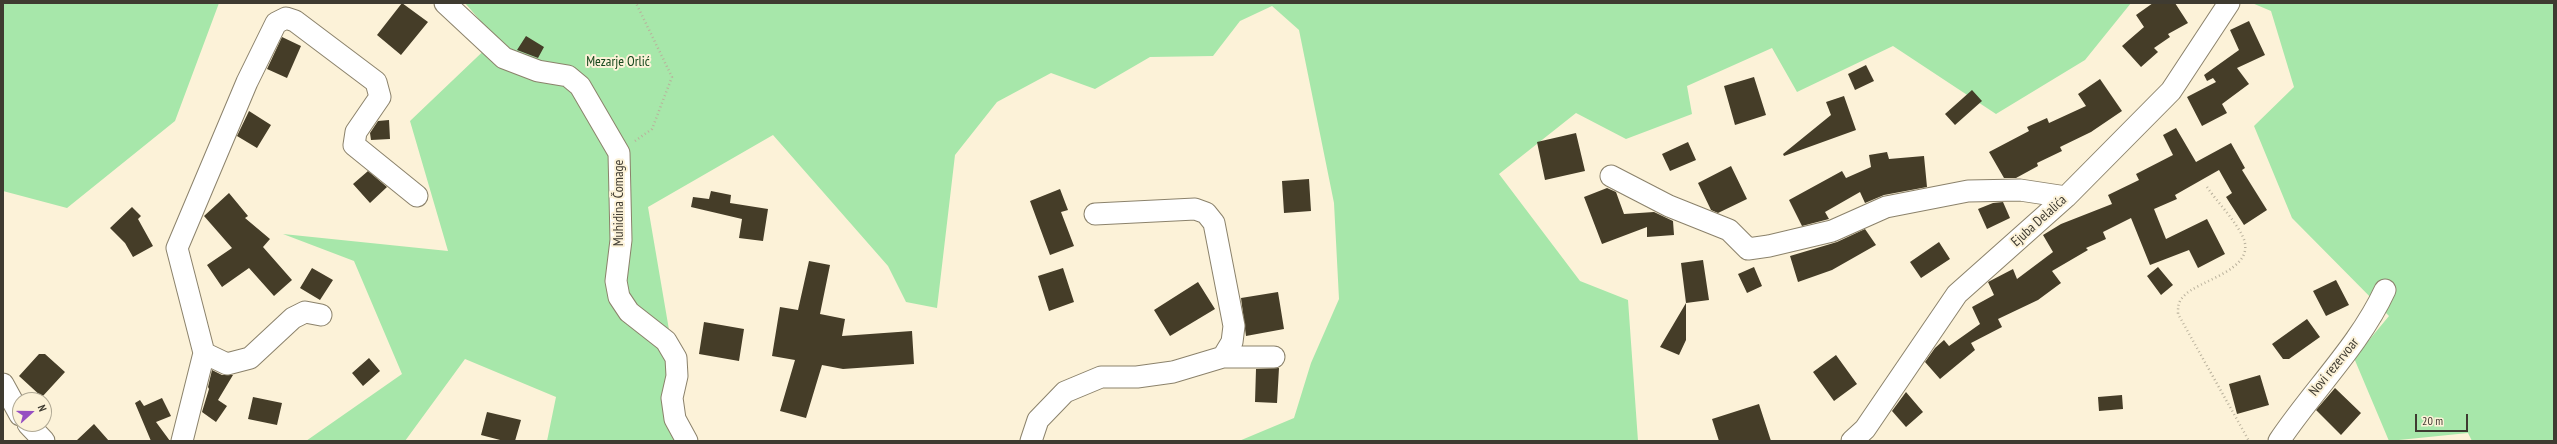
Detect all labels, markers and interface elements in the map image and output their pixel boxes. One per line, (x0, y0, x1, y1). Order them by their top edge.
park label: Mezarje Orlić (586, 54, 650, 70)
street label: Muhidina Čomage (611, 160, 627, 246)
street label: Ejuba Delalića (2008, 192, 2070, 250)
street label: Novi rezervoar (2306, 335, 2362, 399)
north arrow (12, 392, 52, 432)
text: N (35, 403, 50, 413)
scale bar (2417, 406, 2470, 432)
text: 20 m (2422, 413, 2443, 428)

